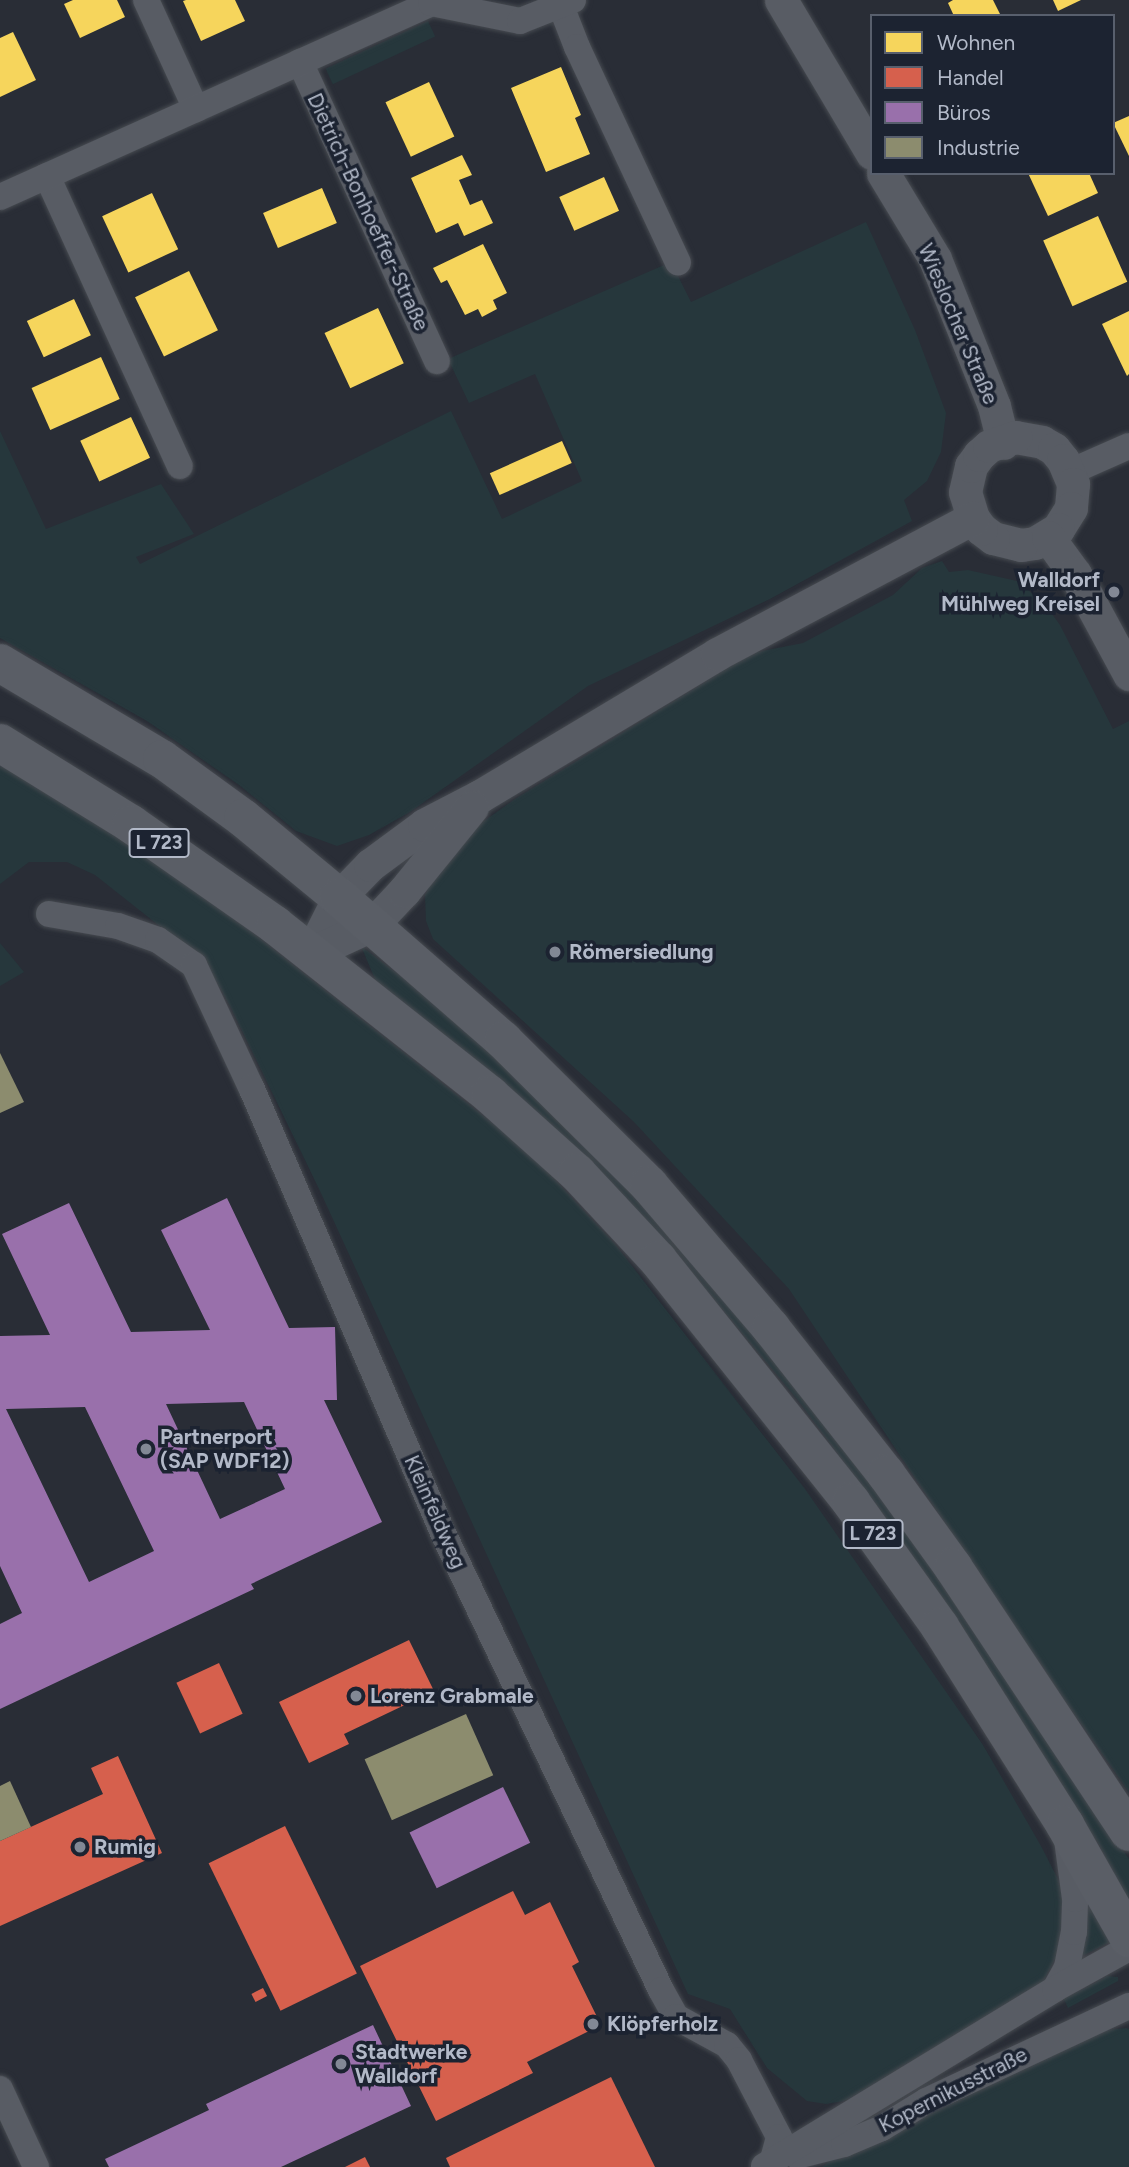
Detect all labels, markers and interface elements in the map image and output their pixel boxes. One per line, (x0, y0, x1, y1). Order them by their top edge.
legend (870, 14, 1115, 175)
text: Wohnen (937, 30, 1015, 55)
text: Handel (937, 65, 1004, 90)
street label: Dietrich-Bonhoeffer-Straße (302, 89, 434, 335)
text: Büros (937, 100, 991, 125)
text: Industrie (937, 135, 1020, 160)
street label: Wieslocher Straße (913, 240, 1003, 408)
place label: Walldorf Mühlweg Kreisel (941, 567, 1100, 617)
marker: Walldorf Mühlweg Kreisel (1106, 584, 1122, 600)
road number: L 723 (128, 828, 190, 858)
place label: Römersiedlung (569, 939, 714, 965)
marker: Römersiedlung (547, 944, 563, 960)
place label: Partnerport (SAP WDF12) (160, 1424, 289, 1474)
marker: Partnerport (SAP WDF12) (138, 1441, 154, 1457)
street label: Kleinfeldweg (399, 1451, 471, 1573)
road number: L 723 (842, 1518, 904, 1550)
place label: Lorenz Grabmale (370, 1683, 534, 1709)
marker: Lorenz Grabmale (348, 1688, 364, 1704)
place label: Rumig (94, 1834, 156, 1860)
marker: Rumig (72, 1839, 88, 1855)
place label: Klöpferholz (607, 2011, 718, 2037)
marker: Klöpferholz (585, 2016, 601, 2032)
place label: Stadtwerke Walldorf (355, 2039, 467, 2089)
street label: Kopernikusstraße (875, 2042, 1031, 2138)
marker: Stadtwerke Walldorf (333, 2056, 349, 2072)

